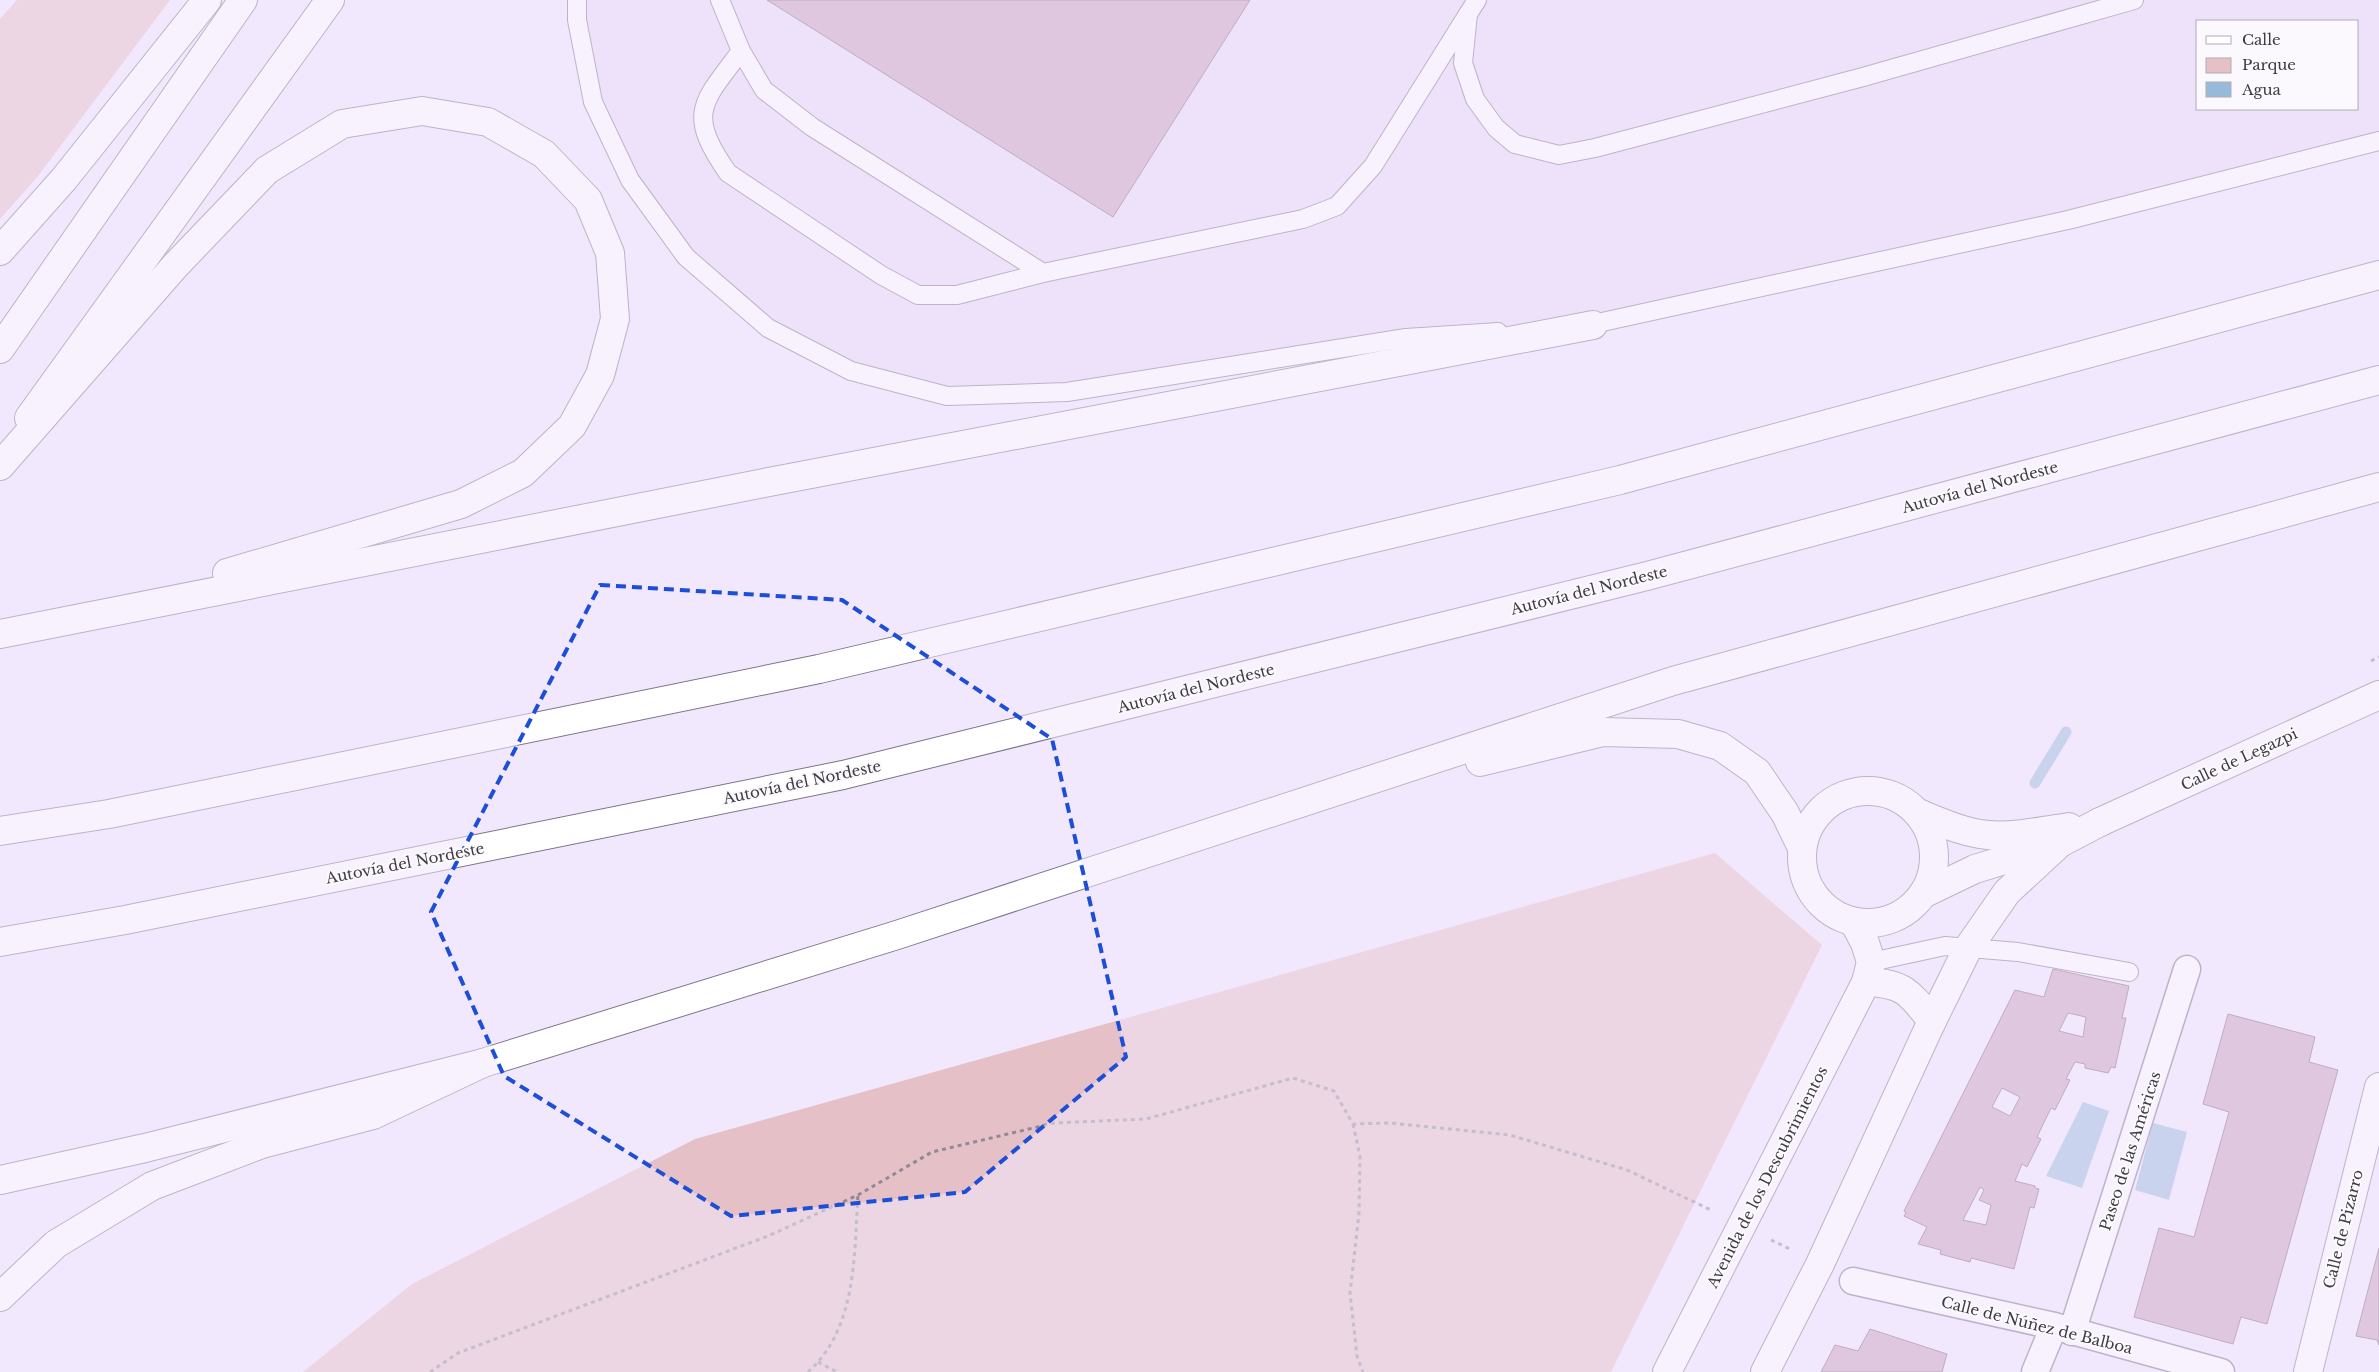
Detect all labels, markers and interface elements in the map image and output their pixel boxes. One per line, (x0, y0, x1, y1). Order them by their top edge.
legend (2196, 20, 2359, 110)
text: Calle (2242, 30, 2281, 49)
text: Parque (2242, 55, 2296, 74)
text: Agua (2241, 80, 2282, 99)
street label: Autovía del Nordeste (1899, 457, 2060, 517)
street label: Autovía del Nordeste (1508, 561, 1669, 619)
street label: Autovía del Nordeste (1115, 659, 1276, 717)
street label: Calle de Legazpi (2178, 724, 2300, 794)
street label: Autovía del Nordeste (720, 756, 883, 808)
street label: Autovía del Nordeste (323, 838, 486, 888)
street label: Avenida de los Descubrimientos (1702, 1063, 1831, 1292)
street label: Paseo de las Américas (2095, 1069, 2165, 1233)
street label: Calle de Pizarro (2319, 1167, 2367, 1291)
street label: Calle de Núñez de Balboa (1939, 1292, 2135, 1358)

